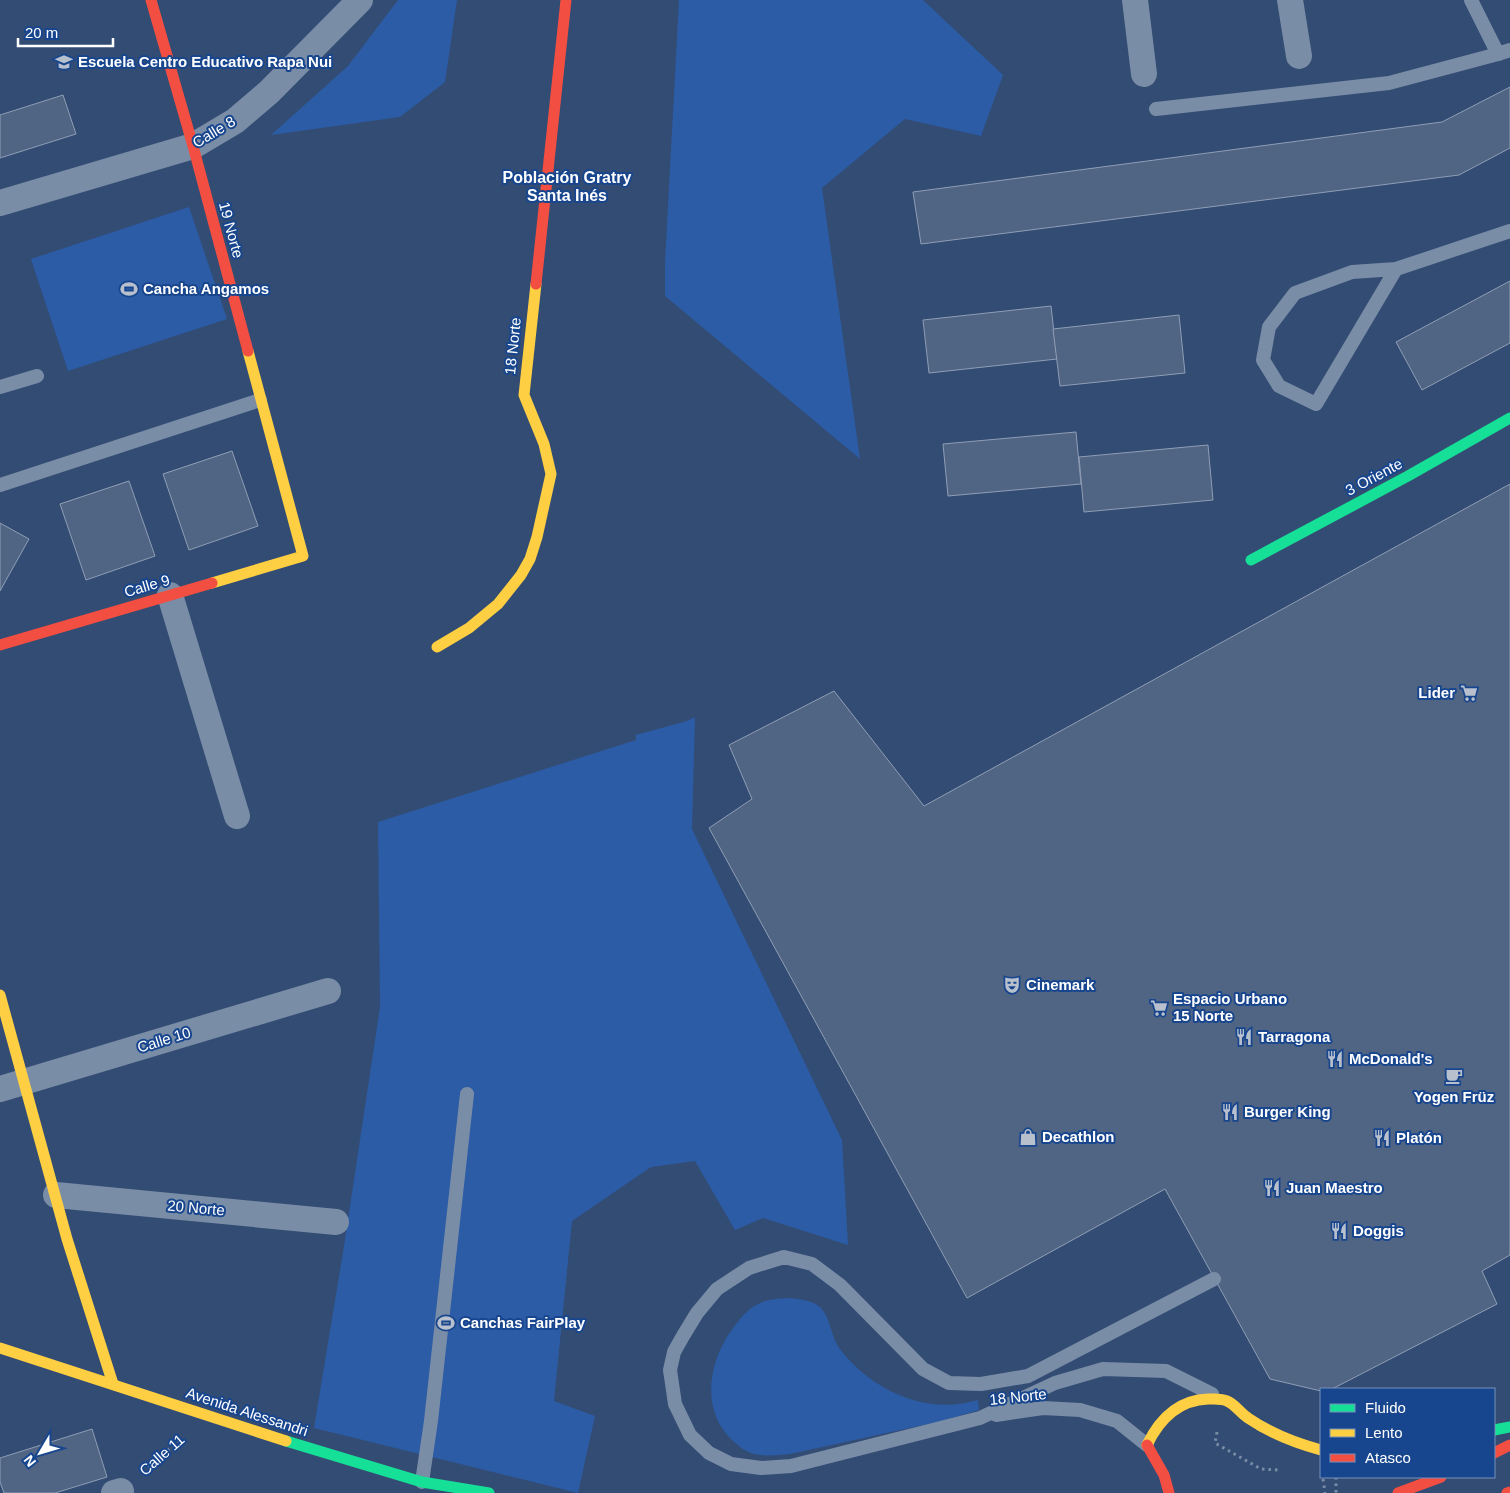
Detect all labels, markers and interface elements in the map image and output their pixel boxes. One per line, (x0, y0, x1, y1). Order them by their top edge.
scale bar (18, 15, 112, 47)
text: 20 m (25, 24, 58, 41)
school or university icon: Escuela Centro Educativo Rapa Nui (54, 52, 74, 72)
place label: Escuela Centro Educativo Rapa Nui (78, 53, 332, 70)
street label: Calle 8 (189, 112, 238, 151)
district label: Población Gratry Santa Inés (503, 169, 632, 204)
street label: 19 Norte (216, 200, 247, 260)
sports icon: Cancha Angamos (119, 279, 139, 299)
place label: Cancha Angamos (143, 280, 269, 297)
street label: 18 Norte (501, 316, 524, 375)
street label: 3 Oriente (1343, 455, 1405, 499)
street label: Calle 9 (122, 571, 172, 600)
supermarket icon: Lider (1459, 683, 1479, 703)
place label: Lider (1418, 684, 1455, 701)
theatre icon: Cinemark (1002, 975, 1022, 995)
place label: Cinemark (1026, 976, 1095, 993)
place label: Espacio Urbano 15 Norte (1173, 990, 1287, 1024)
supermarket icon: Espacio Urbano 15 Norte (1149, 998, 1169, 1018)
street label: Calle 10 (135, 1023, 193, 1056)
restaurant icon: Tarragona (1234, 1027, 1254, 1047)
place label: Tarragona (1258, 1028, 1331, 1045)
restaurant icon: McDonald's (1325, 1049, 1345, 1069)
place label: McDonald's (1349, 1050, 1433, 1067)
cafe icon: Yogen Früz (1444, 1066, 1464, 1086)
place label: Yogen Früz (1414, 1088, 1494, 1105)
restaurant icon: Burger King (1220, 1102, 1240, 1122)
place label: Burger King (1244, 1103, 1331, 1120)
shop icon: Decathlon (1018, 1127, 1038, 1147)
place label: Decathlon (1042, 1128, 1115, 1145)
restaurant icon: Platón (1372, 1128, 1392, 1148)
place label: Platón (1396, 1129, 1442, 1146)
restaurant icon: Juan Maestro (1262, 1178, 1282, 1198)
place label: Juan Maestro (1286, 1179, 1383, 1196)
street label: 20 Norte (167, 1197, 225, 1218)
restaurant icon: Doggis (1329, 1221, 1349, 1241)
place label: Doggis (1353, 1222, 1404, 1239)
sports icon: Canchas FairPlay (436, 1313, 456, 1333)
place label: Canchas FairPlay (460, 1314, 586, 1331)
street label: Avenida Alessandri (184, 1384, 310, 1439)
street label: 18 Norte (988, 1385, 1047, 1408)
legend (1320, 1388, 1495, 1478)
text: Fluido (1365, 1399, 1406, 1416)
text: Lento (1365, 1424, 1403, 1441)
north arrow (15, 1428, 65, 1478)
street label: Calle 11 (136, 1431, 188, 1479)
text: Atasco (1365, 1449, 1411, 1466)
text: N (20, 1452, 39, 1470)

